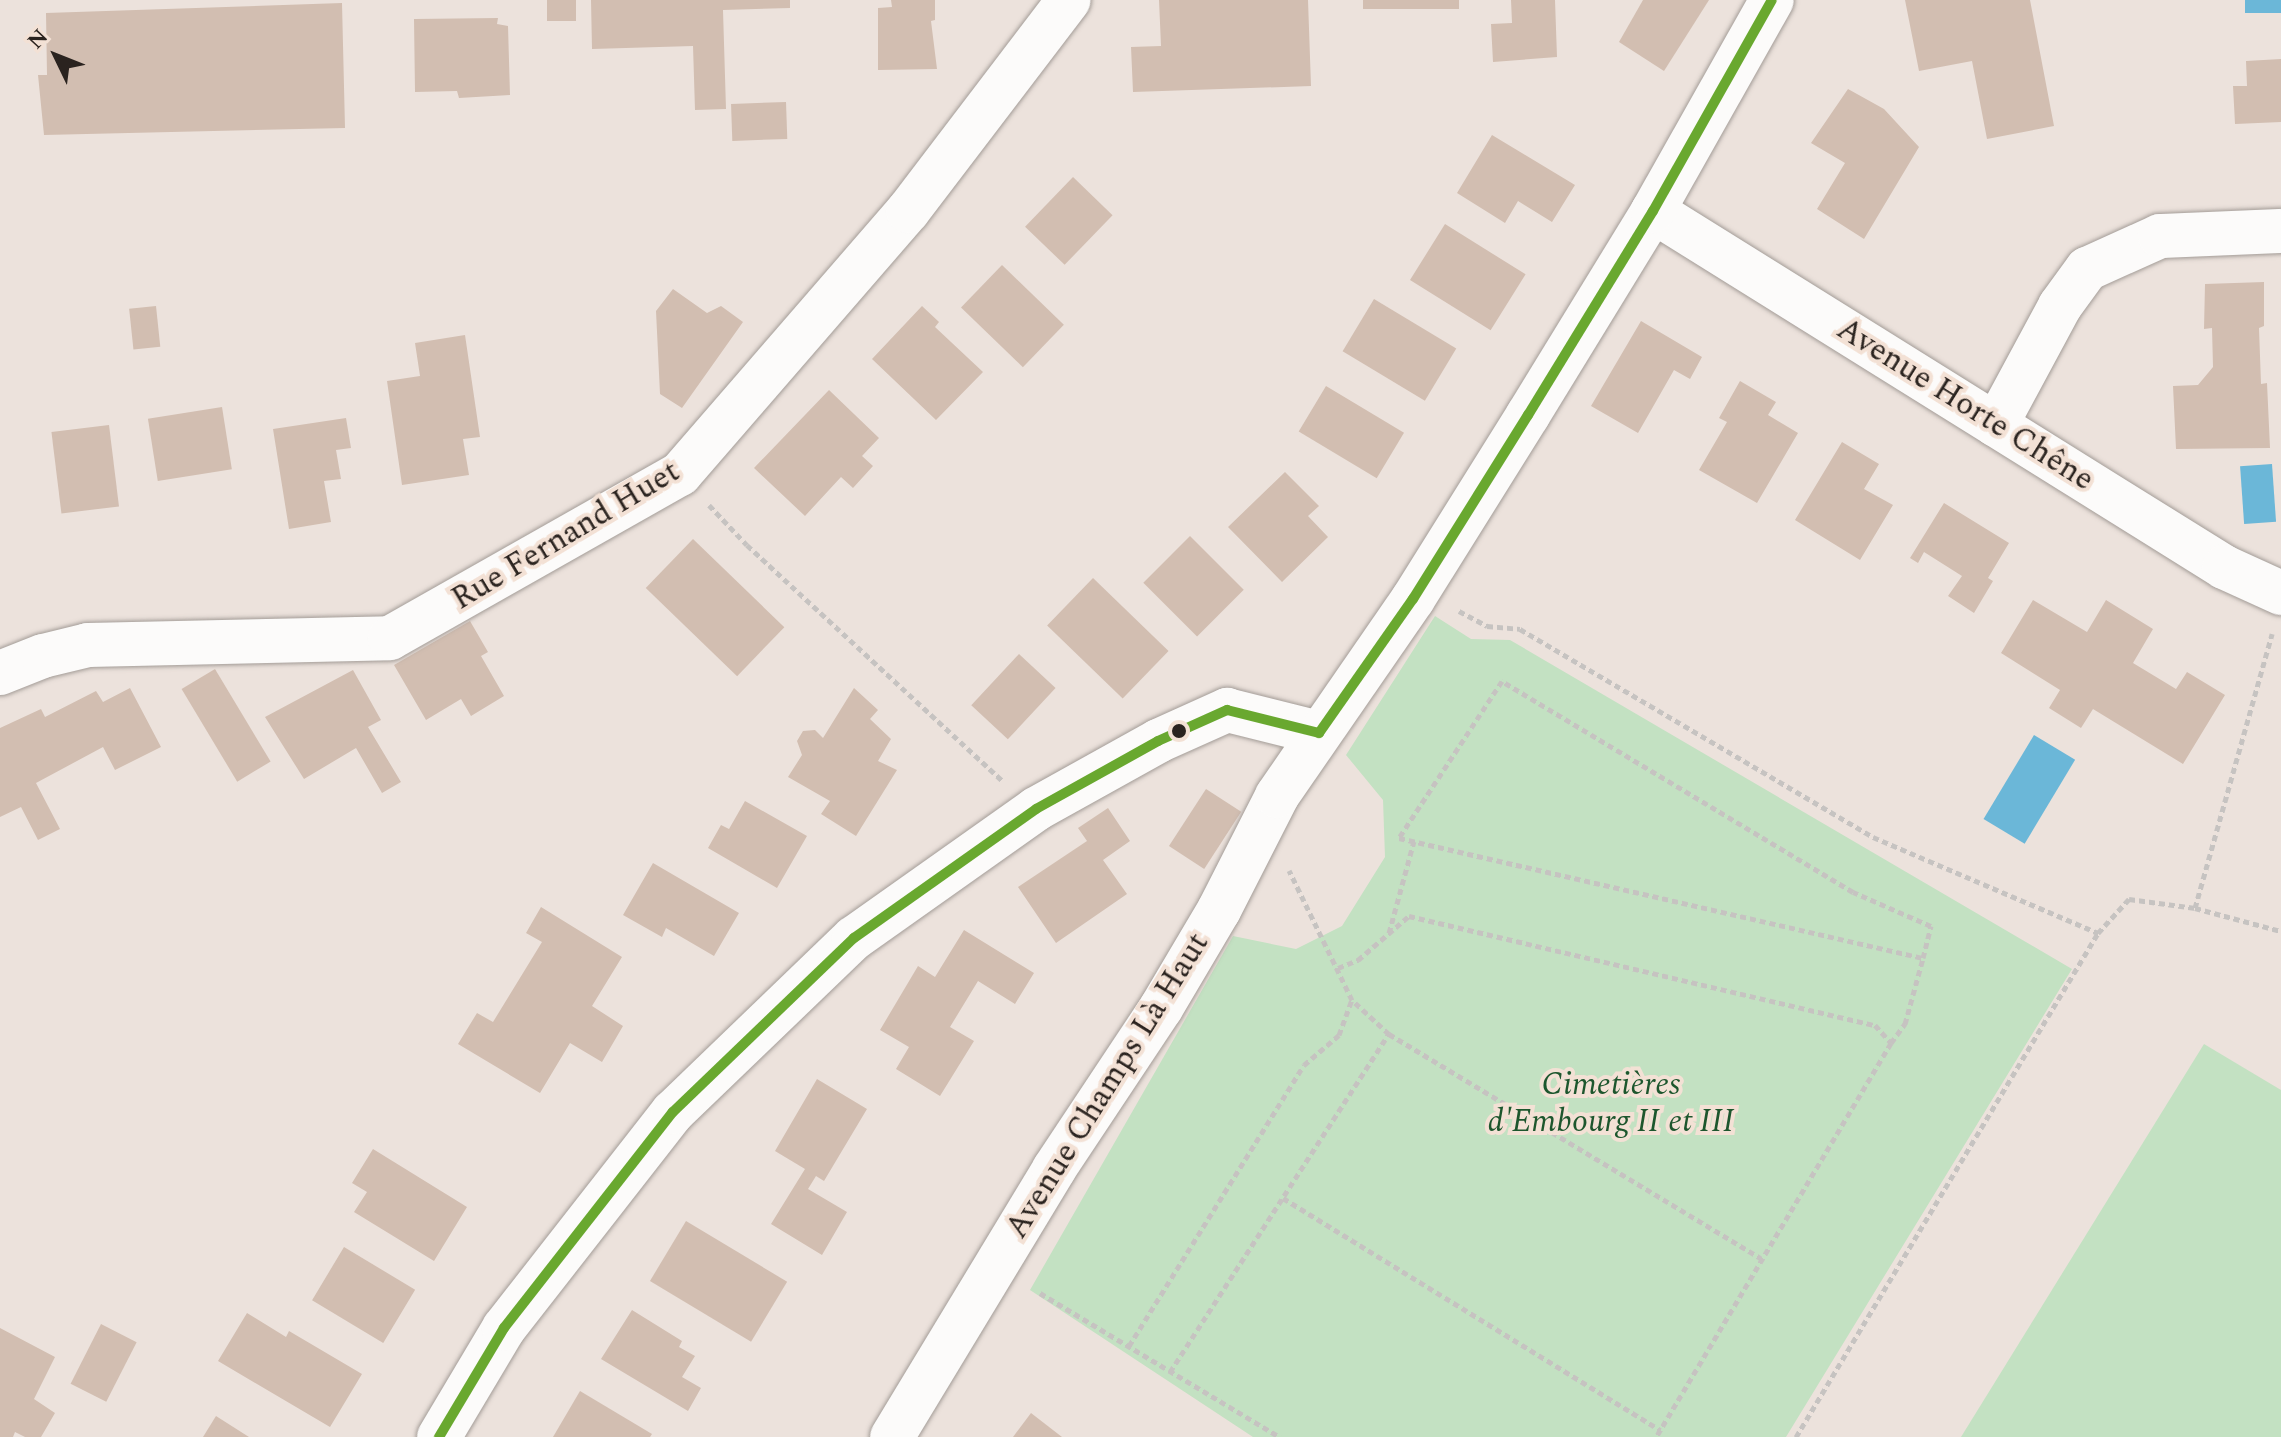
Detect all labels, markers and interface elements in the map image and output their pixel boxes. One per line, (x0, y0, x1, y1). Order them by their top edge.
north arrow (16, 16, 96, 96)
text: N (20, 21, 56, 57)
street label: Avenue Horte Chêne (1829, 310, 2101, 500)
street label: Rue Fernand Huet (445, 453, 687, 619)
unlabelled marker (1171, 723, 1187, 739)
street label: Avenue Champs Là Haut (998, 926, 1218, 1246)
park label: Cimetières d'Embourg II et III (1487, 1067, 1735, 1142)

